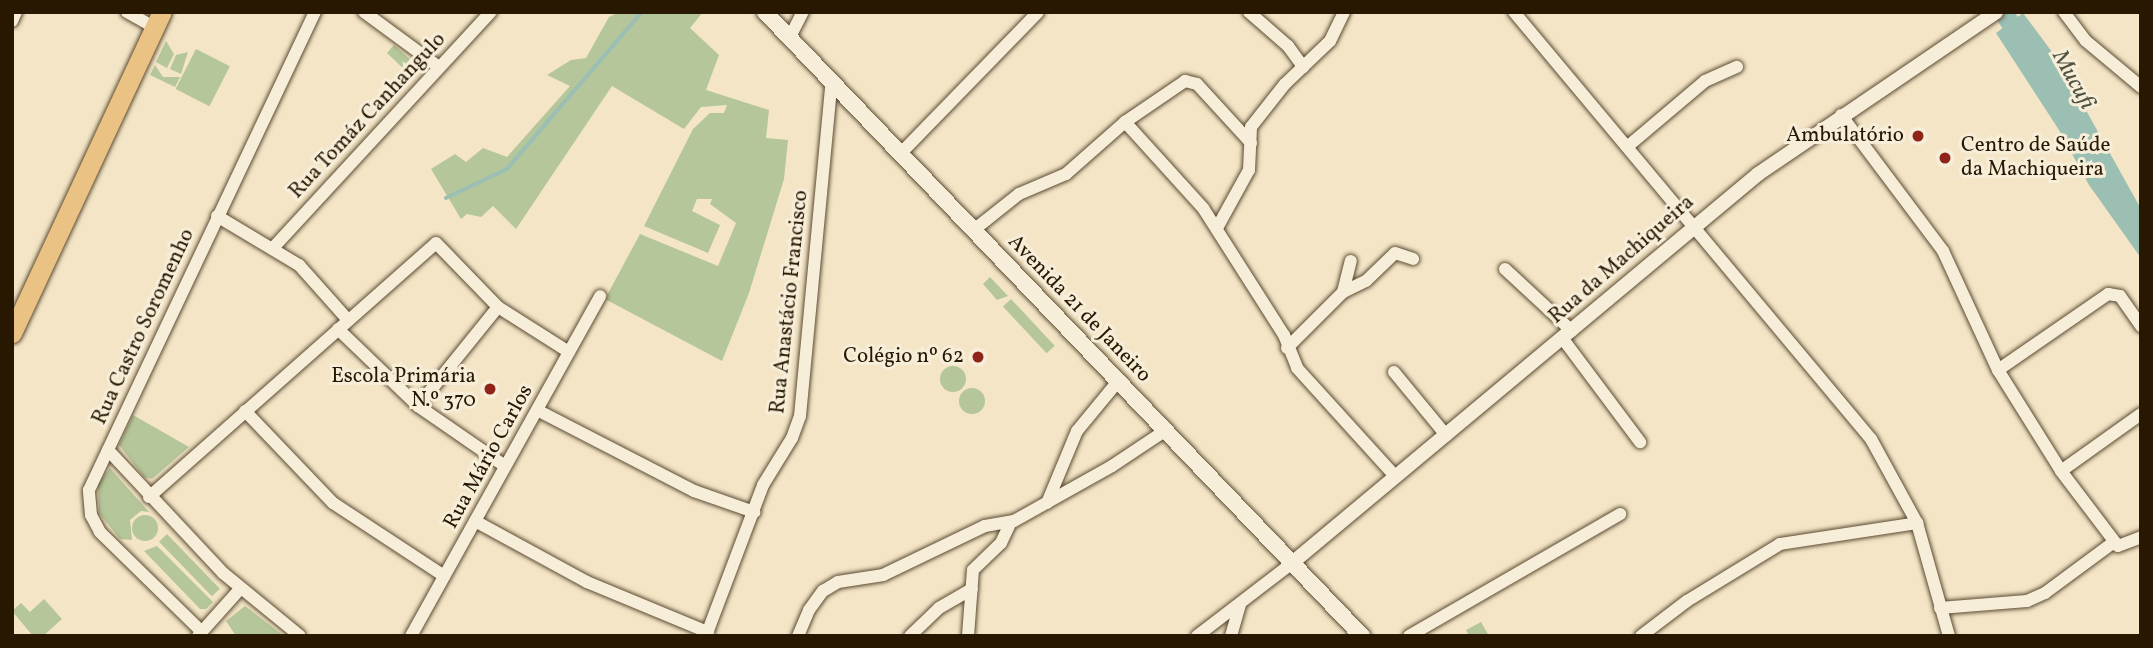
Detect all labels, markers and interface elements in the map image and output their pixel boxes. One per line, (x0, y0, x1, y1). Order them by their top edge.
street label: Rua Tomáz Canhangulo (284, 27, 452, 205)
water label: Mucufi (2045, 45, 2101, 115)
place label: Ambulatório (1786, 123, 1904, 149)
marker: Ambulatório (1910, 128, 1926, 144)
place label: Centro de Saúde da Machiqueira (1961, 133, 2110, 183)
marker: Centro de Saúde da Machiqueira (1935, 148, 1955, 168)
street label: Rua Anastácio Francisco (766, 189, 814, 415)
street label: Rua da Machiqueira (1544, 190, 1700, 330)
street label: Rua Castro Soromenho (88, 225, 200, 429)
street label: Avenida 21 de Janeiro (1002, 230, 1156, 388)
place label: Colégio nº 62 (843, 344, 964, 370)
marker: Colégio nº 62 (970, 349, 986, 365)
place label: Escola Primária N.º 370 (331, 364, 476, 414)
street label: Rua Mário Carlos (439, 381, 539, 533)
marker: Escola Primária N.º 370 (482, 381, 498, 397)

